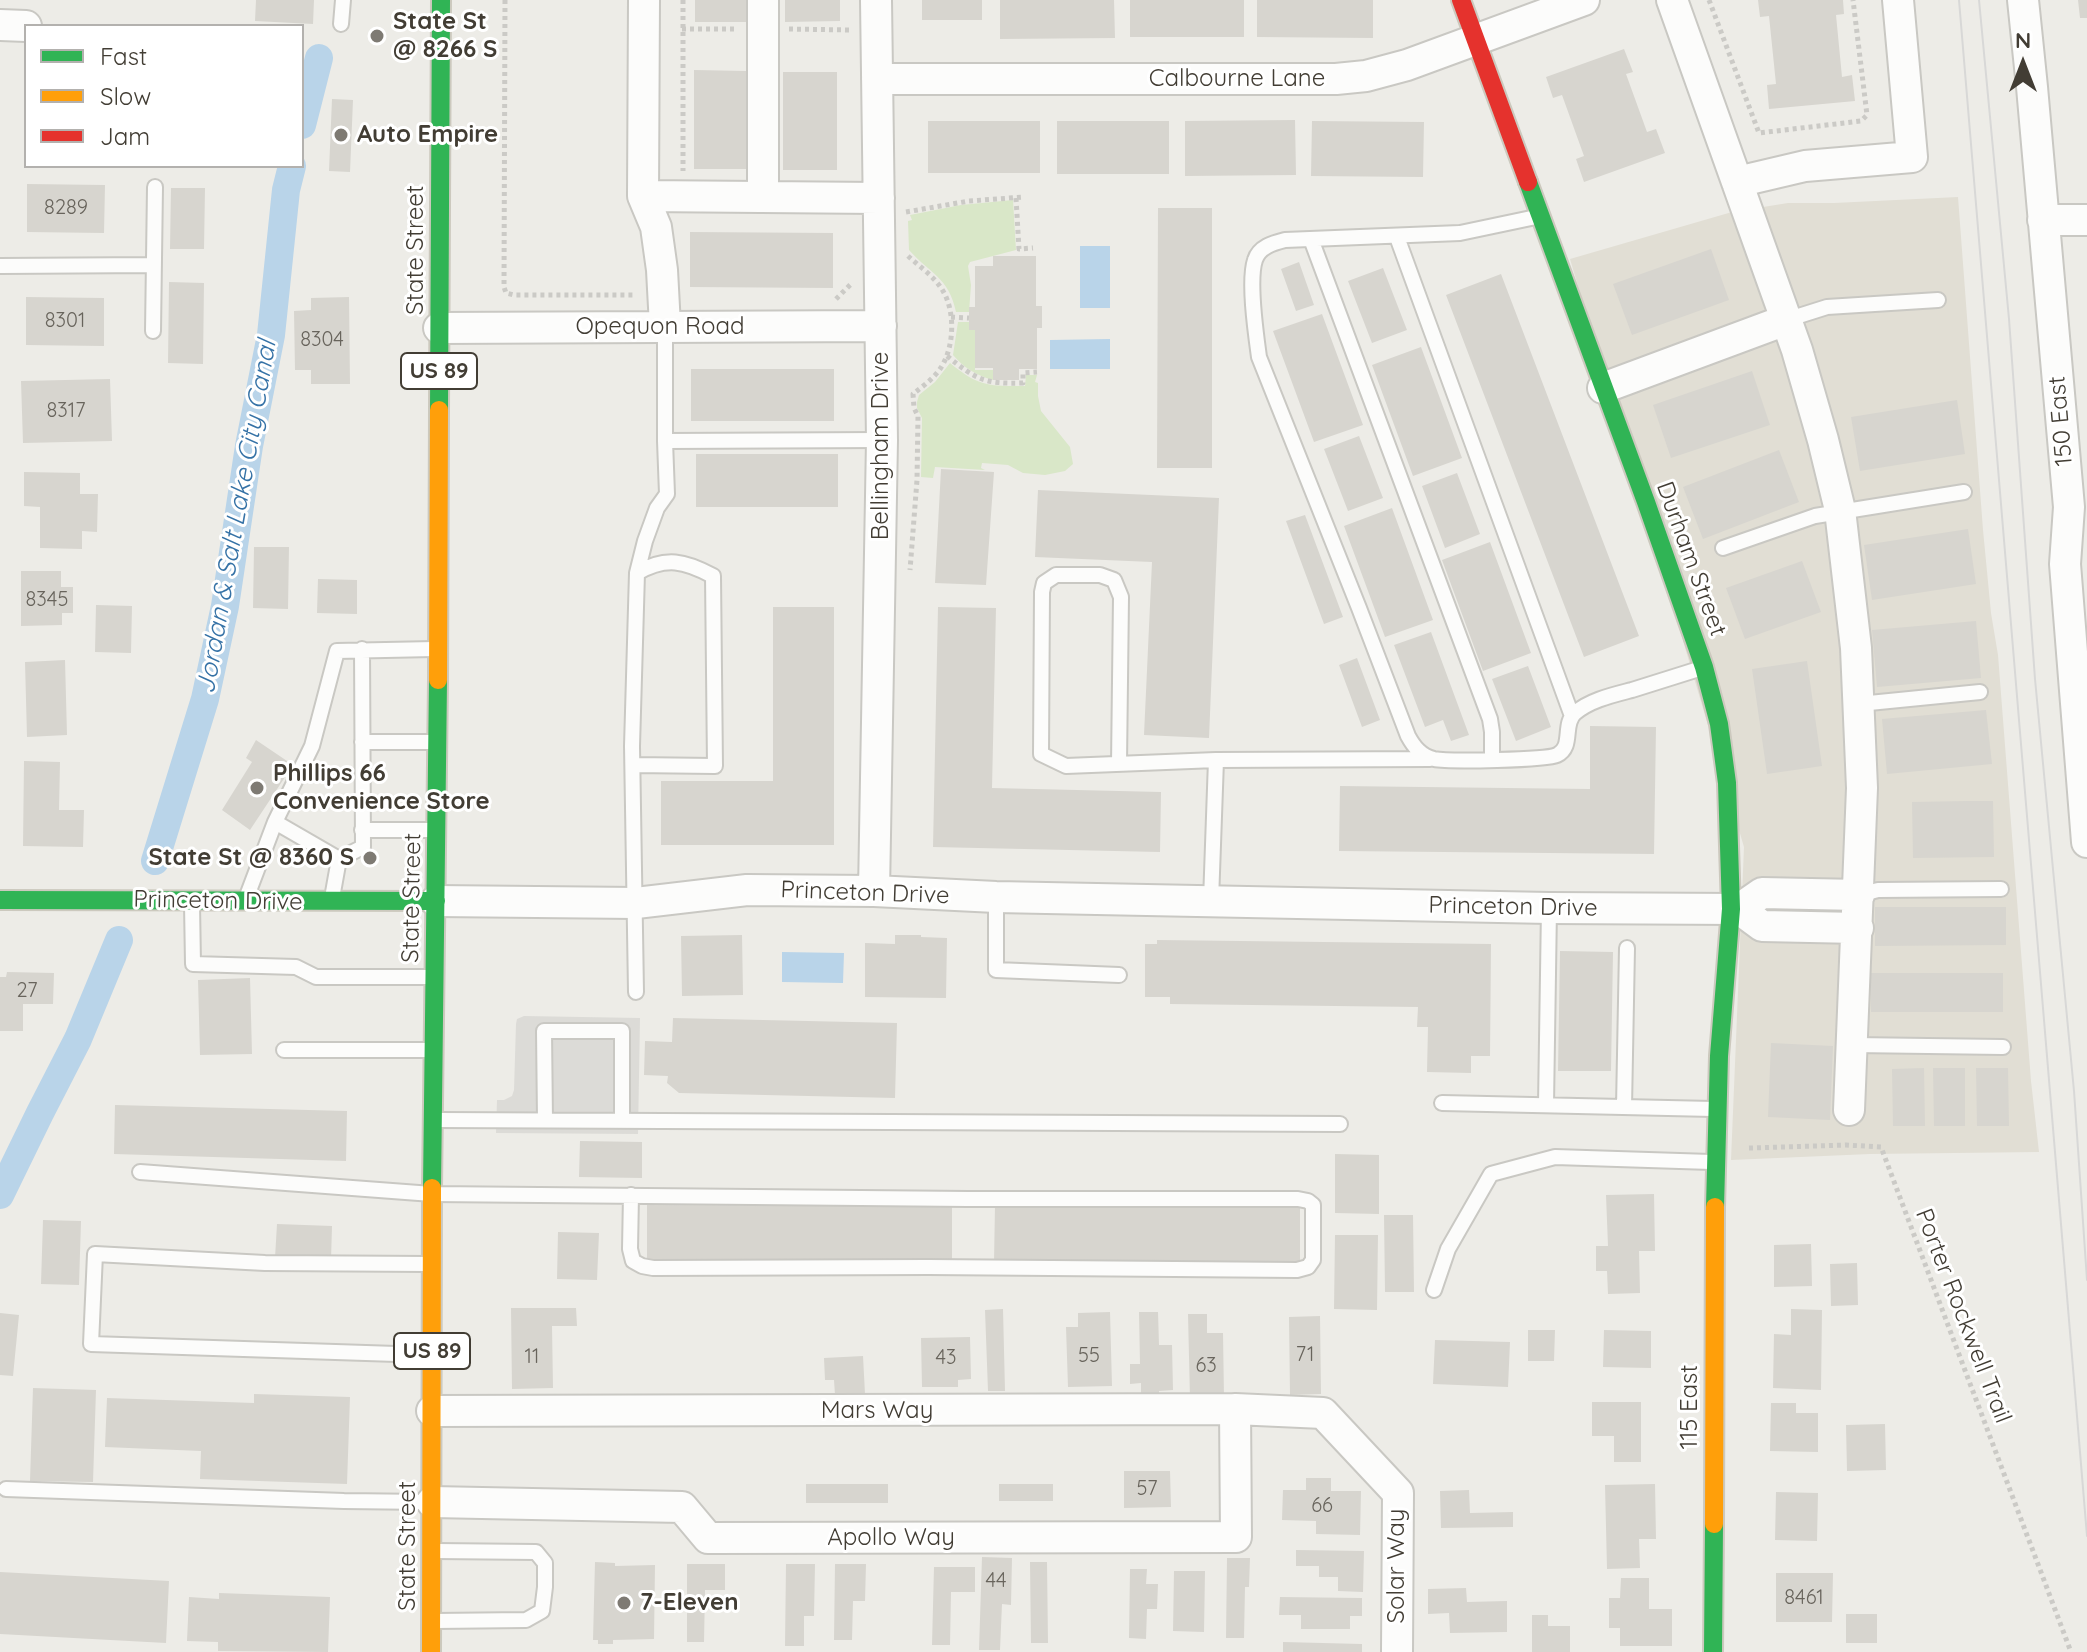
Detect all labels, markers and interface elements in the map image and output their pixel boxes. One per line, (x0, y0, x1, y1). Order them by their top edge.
place label: State St @ 8266 S (393, 8, 497, 64)
legend (24, 24, 304, 168)
north arrow (1983, 24, 2063, 104)
text: N (2015, 26, 2031, 54)
marker: State St @ 8266 S (368, 27, 386, 45)
text: Fast (100, 41, 147, 71)
street label: Calbourne Lane (1149, 65, 1325, 93)
text: Slow (100, 81, 151, 111)
text: Jam (100, 121, 150, 151)
place label: Auto Empire (357, 121, 498, 149)
marker: Auto Empire (332, 126, 350, 144)
street label: State Street (402, 185, 430, 315)
house number: 8289 (44, 196, 88, 220)
house number: 8301 (45, 309, 85, 333)
street label: Opequon Road (575, 313, 745, 341)
house number: 8304 (300, 328, 344, 352)
water label: Jordan & Salt Lake City Canal (191, 338, 283, 696)
street label: Bellingham Drive (867, 352, 895, 540)
road number: US 89 (401, 353, 477, 389)
street label: 150 East (2043, 375, 2079, 467)
house number: 8317 (47, 399, 85, 423)
street label: Durham Street (1650, 478, 1732, 640)
house number: 8345 (26, 588, 68, 612)
place label: Phillips 66 Convenience Store (273, 760, 490, 816)
marker: Phillips 66 Convenience Store (248, 779, 266, 797)
street label: State Street (396, 833, 428, 963)
place label: State St @ 8360 S (148, 844, 354, 872)
marker: State St @ 8360 S (361, 849, 379, 867)
street label: Princeton Drive (780, 876, 950, 910)
street label: Princeton Drive (133, 885, 303, 917)
street label: Princeton Drive (1428, 891, 1598, 923)
house number: 27 (17, 979, 37, 1003)
street label: Porter Rockwell Trail (1909, 1205, 2017, 1427)
road number: US 89 (394, 1333, 470, 1369)
house number: 71 (1296, 1343, 1314, 1367)
house number: 55 (1078, 1344, 1100, 1368)
house number: 11 (525, 1345, 539, 1369)
house number: 43 (935, 1346, 957, 1370)
house number: 63 (1195, 1354, 1217, 1378)
street label: 115 East (1676, 1365, 1704, 1449)
street label: Mars Way (821, 1397, 933, 1425)
house number: 57 (1136, 1477, 1158, 1501)
street label: State Street (394, 1481, 422, 1611)
house number: 66 (1311, 1494, 1333, 1518)
street label: Solar Way (1383, 1509, 1411, 1623)
street label: Apollo Way (827, 1524, 955, 1552)
house number: 44 (985, 1569, 1007, 1593)
house number: 8461 (1784, 1586, 1824, 1610)
place label: 7-Eleven (640, 1589, 739, 1617)
marker: 7-Eleven (615, 1594, 633, 1612)

